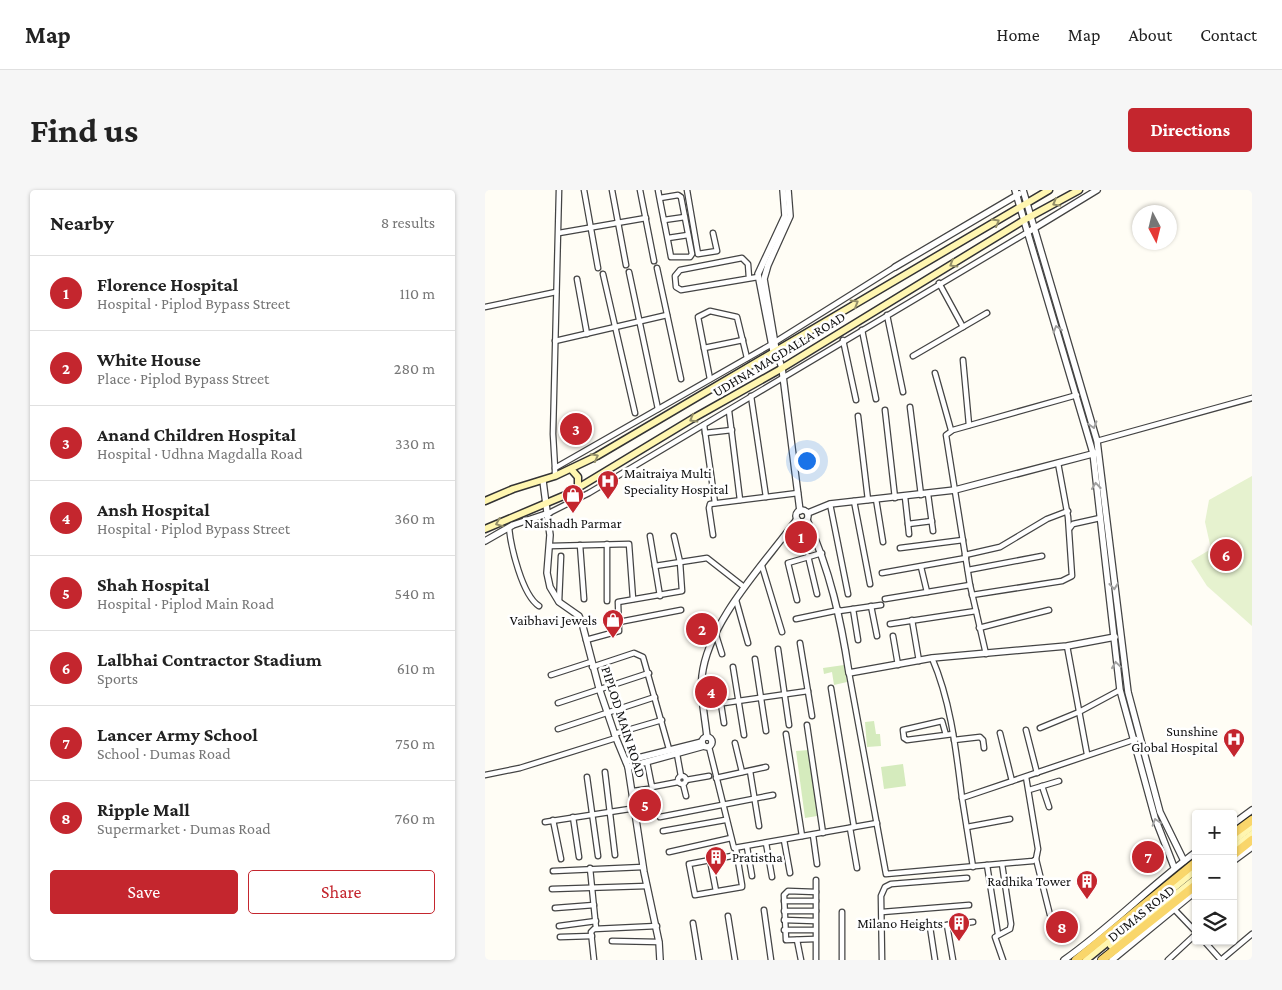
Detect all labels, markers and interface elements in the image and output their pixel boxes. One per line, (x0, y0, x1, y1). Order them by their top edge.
text: Map (25, 21, 71, 48)
text: Home (997, 25, 1040, 45)
text: Map (1068, 25, 1100, 45)
text: About (1128, 25, 1172, 45)
text: Contact (1200, 25, 1257, 45)
button: Directions (1128, 108, 1252, 152)
text: Find us (30, 111, 138, 150)
one-way arrow (1052, 197, 1061, 207)
north arrow (1132, 205, 1177, 250)
text: Nearby (50, 211, 114, 235)
text: 8 results (381, 214, 435, 231)
one-way arrow (991, 218, 1000, 228)
one-way arrow (949, 257, 958, 267)
text: Florence Hospital (97, 274, 238, 295)
text: 1 (63, 285, 69, 302)
text: 110 m (399, 285, 435, 302)
text: Hospital · Piplod Bypass Street (97, 295, 290, 312)
one-way arrow (850, 300, 859, 310)
street label: UDHNA MAGDALLA ROAD (710, 308, 848, 400)
one-way arrow (1053, 325, 1063, 333)
text: White House (97, 349, 201, 370)
text: 2 (62, 360, 70, 377)
text: 280 m (394, 360, 435, 377)
text: Place · Piplod Bypass Street (97, 370, 269, 387)
pin: 3 (560, 410, 592, 448)
one-way arrow (689, 413, 698, 423)
one-way arrow (1087, 421, 1097, 429)
text: Anand Children Hospital (97, 424, 296, 445)
text: 3 (62, 435, 70, 452)
text: 330 m (395, 435, 435, 452)
text: Hospital · Udhna Magdalla Road (97, 445, 303, 462)
your location (794, 448, 820, 474)
one-way arrow (590, 453, 599, 463)
place label: Maitraiya Multi Speciality Hospital (624, 465, 729, 497)
hospital icon: Maitraiya Multi Speciality Hospital (596, 469, 620, 500)
one-way arrow (1091, 482, 1102, 490)
shop icon: Naishadh Parmar (561, 483, 585, 514)
text: Ansh Hospital (97, 499, 210, 520)
text: 4 (62, 510, 70, 527)
text: 360 m (394, 510, 435, 527)
place label: Naishadh Parmar (524, 515, 622, 531)
one-way arrow (495, 517, 504, 527)
pin: 1 (785, 518, 817, 556)
text: Hospital · Piplod Bypass Street (97, 520, 290, 537)
pin: 6 (1210, 536, 1242, 574)
text: Shah Hospital (97, 574, 209, 595)
one-way arrow (1108, 583, 1119, 591)
text: 5 (62, 585, 70, 602)
text: 540 m (394, 585, 435, 602)
text: Hospital · Piplod Main Road (97, 595, 274, 612)
shop icon: Vaibhavi Jewels (601, 608, 625, 639)
pin: 2 (686, 610, 718, 648)
place label: Vaibhavi Jewels (510, 612, 597, 628)
text: Lalbhai Contractor Stadium (97, 649, 322, 670)
text: 6 (62, 660, 70, 677)
text: 610 m (397, 660, 435, 677)
one-way arrow (1112, 661, 1122, 669)
street label: PIPLOD MAIN ROAD (598, 664, 650, 780)
text: Sports (97, 670, 138, 687)
pin: 4 (695, 673, 727, 711)
place label: Sunshine Global Hospital (1131, 723, 1218, 755)
text: Lancer Army School (97, 724, 258, 745)
hospital icon: Sunshine Global Hospital (1222, 727, 1246, 758)
text: 7 (62, 735, 70, 752)
text: 750 m (395, 735, 435, 752)
text: School · Dumas Road (97, 745, 231, 762)
pin: 5 (629, 786, 661, 824)
text: Ripple Mall (97, 799, 190, 820)
text: 8 (61, 810, 71, 827)
text: 760 m (395, 810, 435, 827)
map controls (1192, 810, 1237, 945)
button: + (1192, 810, 1237, 855)
one-way arrow (1152, 818, 1162, 827)
text: Supermarket · Dumas Road (97, 820, 271, 837)
pin: 7 (1132, 838, 1164, 876)
building icon: Pratistha (704, 845, 728, 876)
place label: Pratistha (732, 849, 783, 865)
button: − (1192, 855, 1237, 900)
building icon: Radhika Tower (1075, 869, 1099, 900)
button: Save (50, 870, 238, 914)
button: Share (248, 870, 435, 914)
place label: Radhika Tower (987, 873, 1071, 889)
street label: DUMAS ROAD (1104, 881, 1178, 945)
button: layers (1192, 900, 1237, 945)
pin: 8 (1046, 908, 1078, 946)
building icon: Milano Heights (947, 911, 971, 942)
place label: Milano Heights (857, 915, 943, 931)

